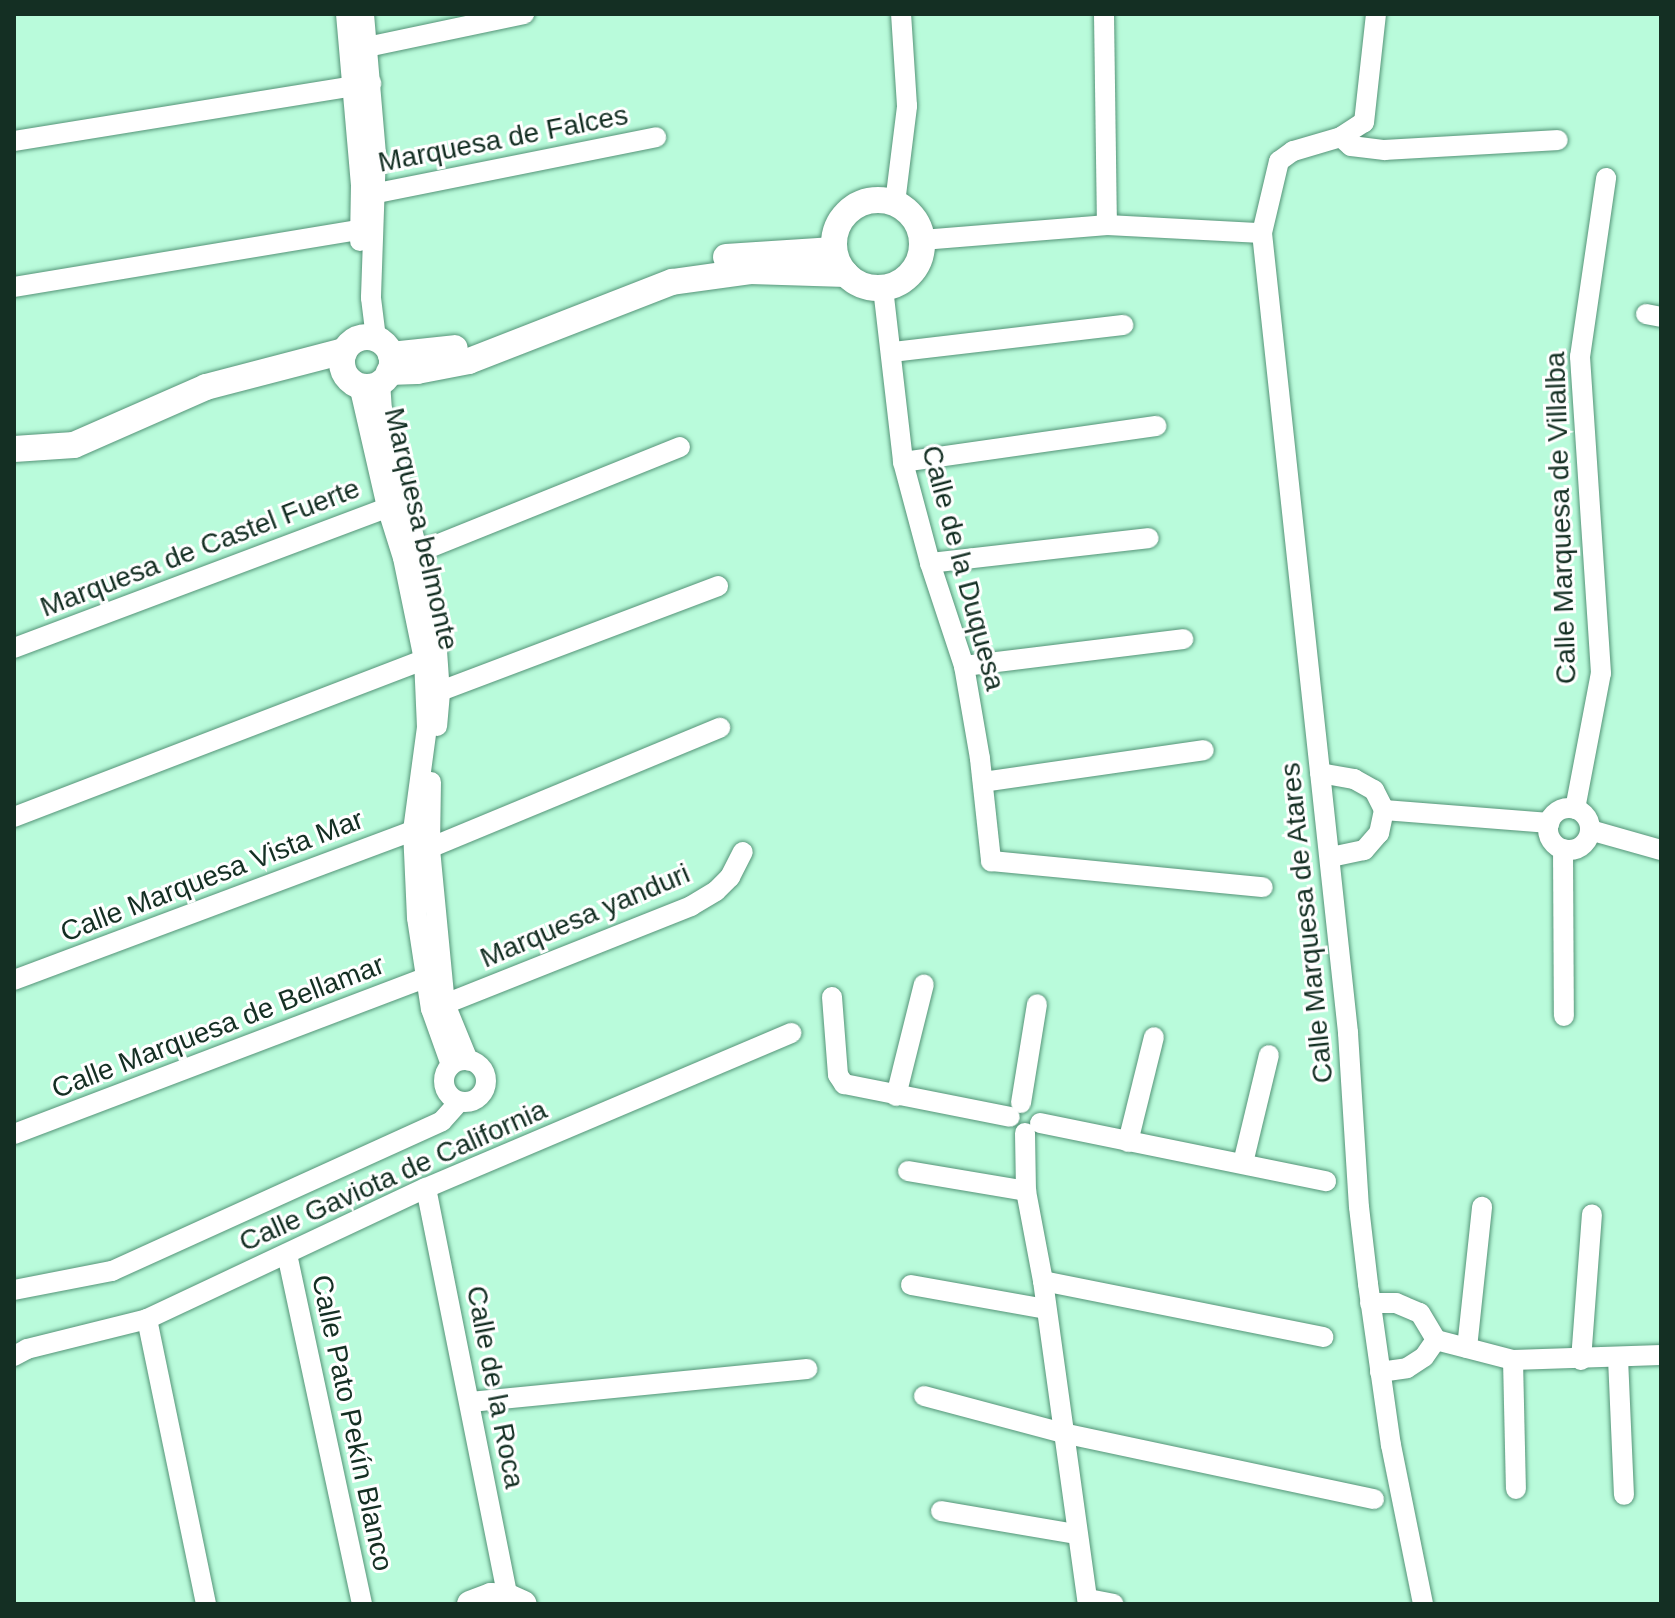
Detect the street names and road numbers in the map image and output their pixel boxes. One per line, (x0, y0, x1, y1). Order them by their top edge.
street label: Marquesa de Falces (375, 98, 631, 180)
street label: Calle Marquesa de Villalba (1538, 351, 1584, 685)
street label: Marquesa belmonte (377, 405, 465, 653)
street label: Calle de la Duquesa (914, 442, 1012, 694)
street label: Marquesa de Castel Fuerte (36, 472, 364, 624)
street label: Calle Marquesa de Atares (1273, 760, 1341, 1086)
street label: Calle Marquesa Vista Mar (56, 803, 368, 949)
street label: Marquesa yanduri (475, 857, 695, 975)
street label: Calle Marquesa de Bellamar (47, 948, 389, 1106)
street label: Calle Gaviota de California (234, 1093, 552, 1259)
street label: Calle Pato Pekín Blanco (304, 1272, 400, 1574)
street label: Calle de la Roca (459, 1283, 531, 1491)

